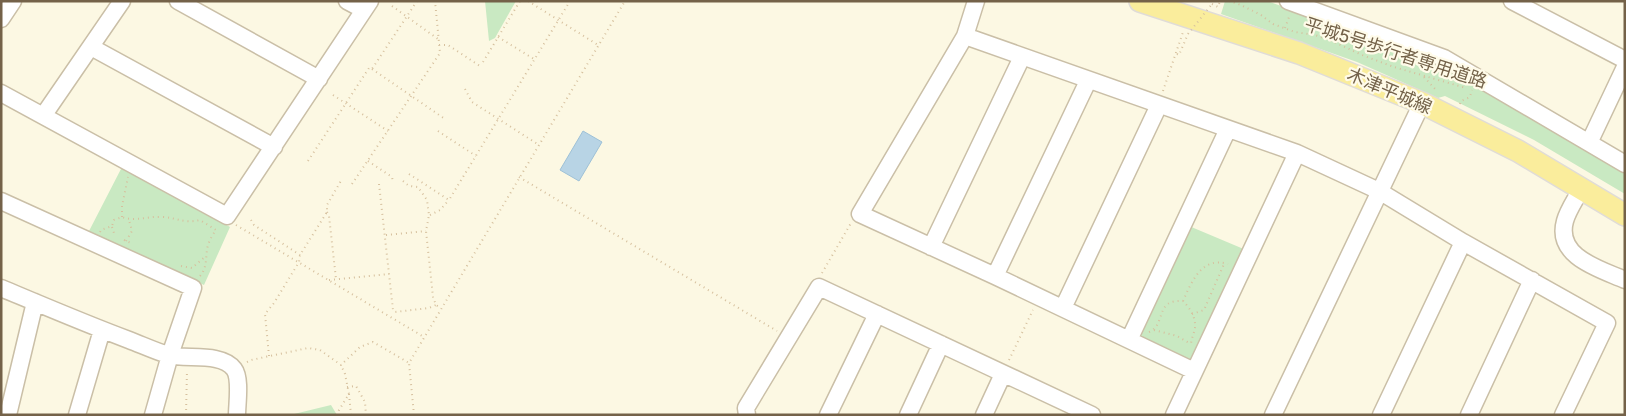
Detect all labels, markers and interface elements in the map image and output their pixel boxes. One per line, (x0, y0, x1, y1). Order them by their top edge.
street label: 平城5号歩行者専用道路 (1302, 12, 1490, 92)
street label: 木津平城線 (1344, 62, 1436, 118)

